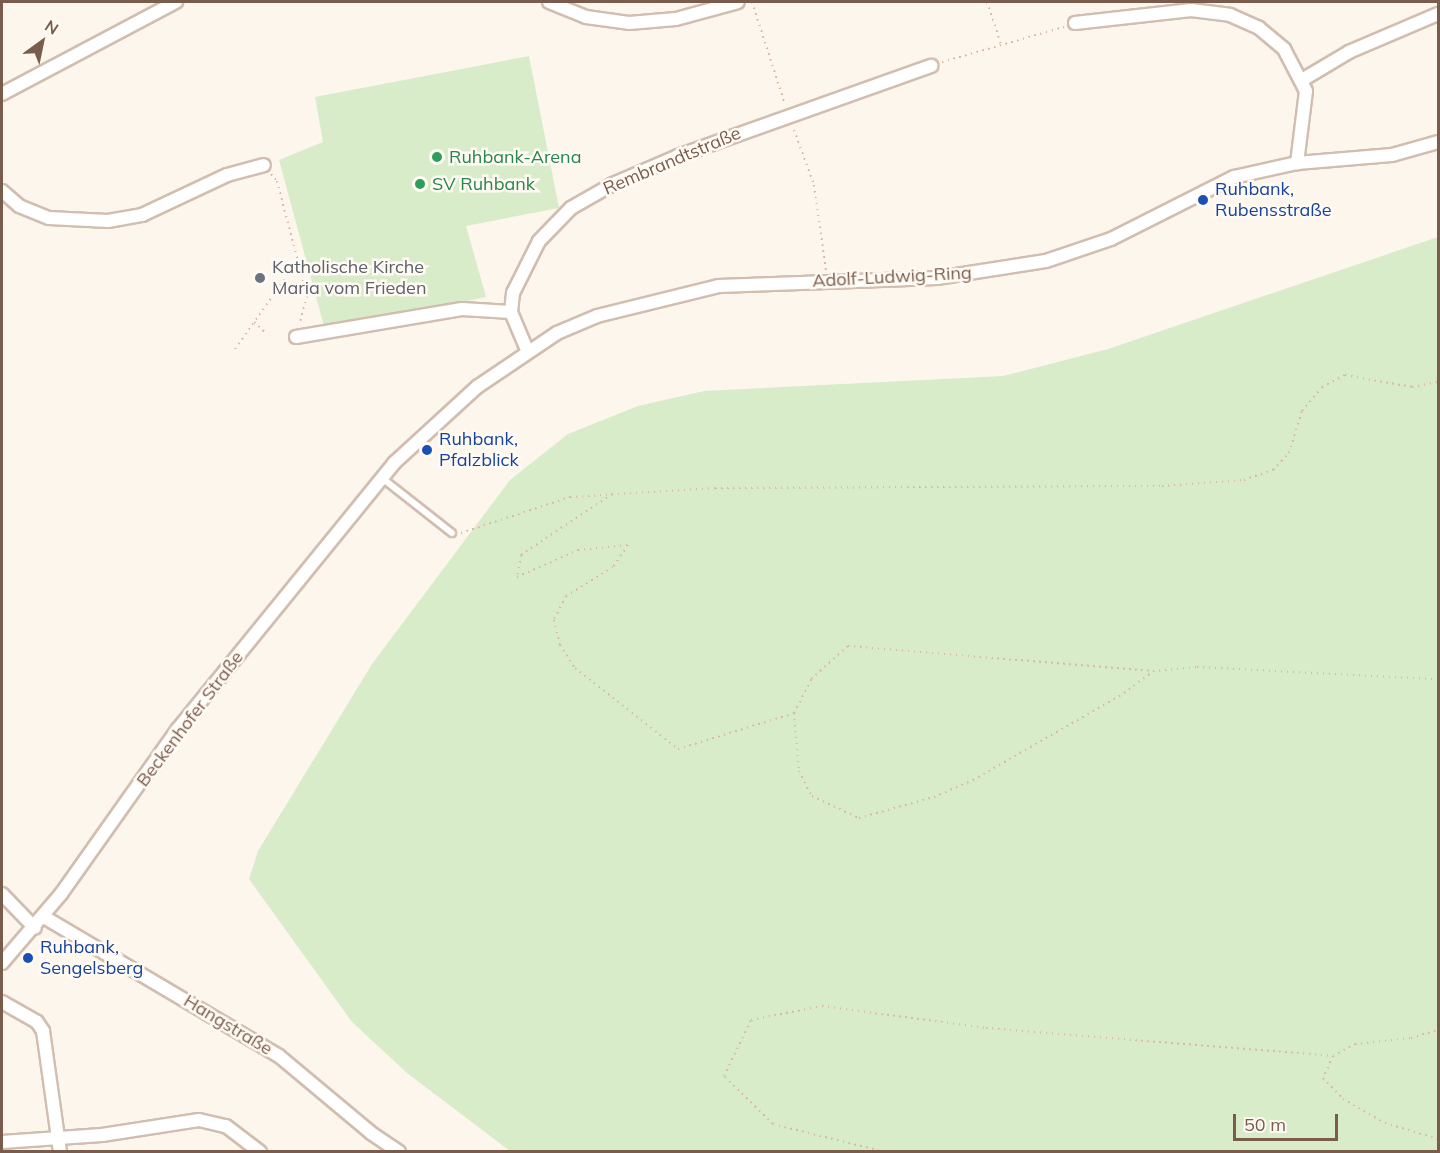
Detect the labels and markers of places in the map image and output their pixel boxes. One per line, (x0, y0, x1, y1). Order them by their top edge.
place label: Ruhbank-Arena (449, 146, 581, 168)
marker: Ruhbank-Arena (430, 150, 444, 164)
place label: SV Ruhbank (432, 173, 535, 195)
marker: SV Ruhbank (413, 177, 427, 191)
place label: Ruhbank, Rubensstraße (1215, 179, 1331, 222)
marker: Ruhbank, Rubensstraße (1196, 193, 1210, 207)
place label: Katholische Kirche Maria vom Frieden (272, 257, 426, 300)
marker: Katholische Kirche Maria vom Frieden (253, 271, 267, 285)
place label: Ruhbank, Pfalzblick (439, 429, 519, 472)
marker: Ruhbank, Pfalzblick (420, 443, 434, 457)
place label: Ruhbank, Sengelsberg (40, 937, 143, 980)
marker: Ruhbank, Sengelsberg (21, 951, 35, 965)

